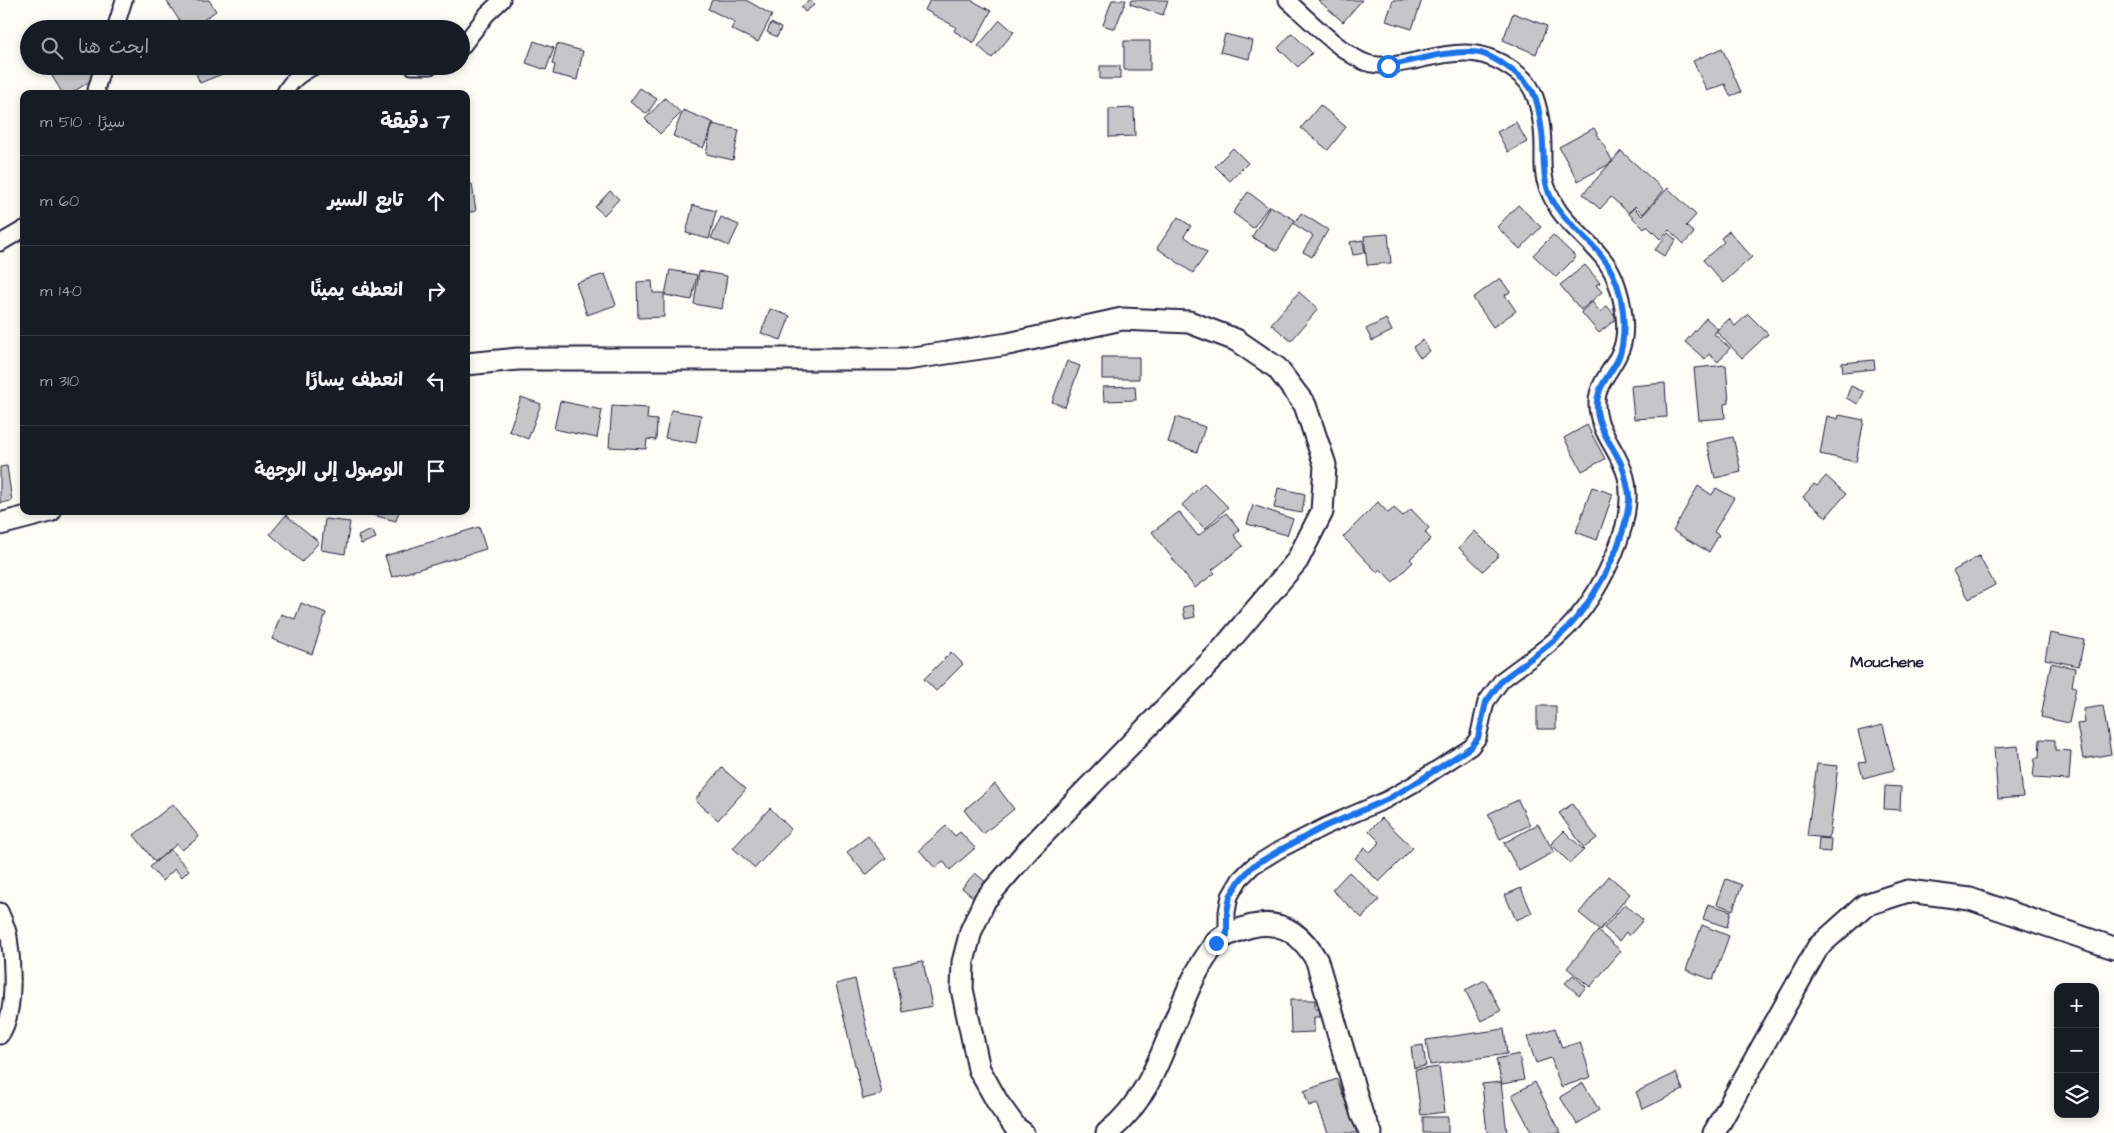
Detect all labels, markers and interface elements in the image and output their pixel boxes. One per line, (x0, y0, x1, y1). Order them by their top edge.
search box (20, 20, 470, 75)
icon: search (38, 34, 66, 62)
text: ابحث هنا (78, 34, 149, 61)
route start (1377, 55, 1400, 78)
text: 7 دقيقة (380, 107, 450, 136)
text: سيرًا · 510 m (40, 111, 125, 133)
text: تابع السير (328, 187, 403, 214)
icon: ahead (422, 187, 450, 215)
text: 60 m (40, 190, 79, 212)
text: انعطف يمينًا (311, 277, 403, 304)
icon: right (422, 277, 450, 305)
text: 140 m (40, 280, 82, 302)
text: انعطف يسارًا (306, 367, 403, 394)
icon: left (422, 367, 450, 395)
text: 310 m (40, 370, 79, 392)
text: الوصول إلى الوجهة (254, 457, 403, 484)
icon: arrive (422, 457, 450, 485)
district label: Mouchene (1850, 651, 1924, 673)
route end (1205, 932, 1228, 955)
map controls (2054, 983, 2099, 1118)
button: + (2054, 983, 2099, 1028)
button: − (2054, 1028, 2099, 1073)
button: layers (2054, 1073, 2099, 1118)

